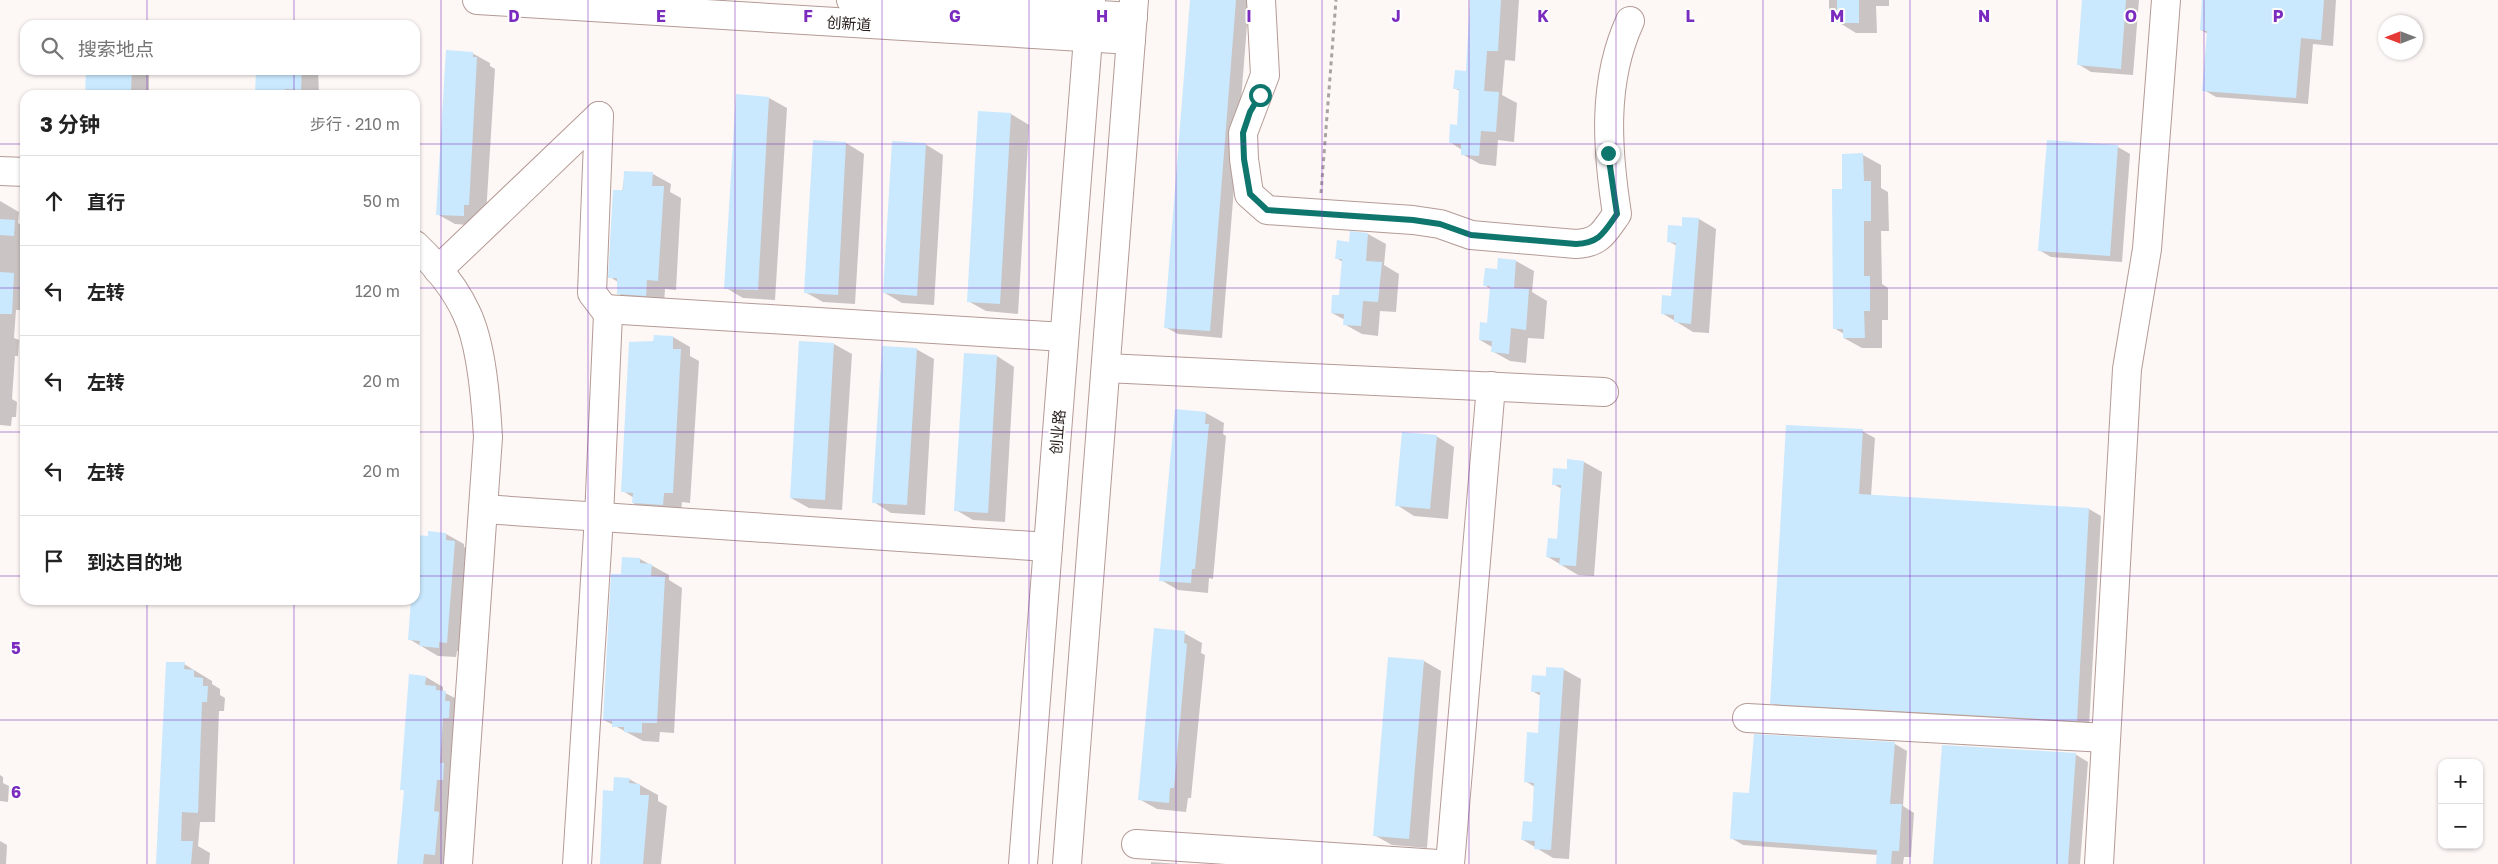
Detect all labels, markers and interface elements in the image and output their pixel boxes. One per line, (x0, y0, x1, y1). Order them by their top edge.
text: D (508, 6, 520, 26)
text: E (656, 6, 666, 26)
text: F (803, 6, 813, 26)
text: G (949, 6, 961, 26)
text: H (1096, 6, 1108, 26)
text: I (1246, 6, 1252, 26)
text: J (1391, 6, 1401, 26)
text: K (1537, 6, 1549, 26)
text: L (1685, 6, 1695, 26)
text: M (1830, 6, 1844, 26)
text: N (1978, 6, 1990, 26)
text: O (2125, 6, 2137, 26)
text: P (2273, 6, 2284, 26)
street label: 创新道 (826, 12, 872, 34)
north arrow (2378, 15, 2423, 60)
search box (20, 20, 420, 75)
icon: search (38, 34, 66, 62)
text: 搜索地点 (78, 37, 154, 60)
route start (1249, 84, 1272, 107)
text: 3 分钟 (40, 111, 100, 137)
text: 步行 · 210 m (310, 114, 400, 134)
route end (1597, 142, 1620, 165)
icon: ahead (40, 187, 68, 215)
text: 直行 (87, 190, 125, 213)
text: 50 m (363, 191, 400, 211)
icon: left (40, 277, 68, 305)
text: 左转 (87, 280, 125, 303)
text: 120 m (355, 281, 400, 301)
icon: left (40, 367, 68, 395)
text: 左转 (87, 370, 125, 393)
text: 20 m (363, 371, 400, 391)
street label: 创业路 (1046, 409, 1068, 455)
icon: left (40, 457, 68, 485)
text: 左转 (87, 460, 125, 483)
text: 20 m (363, 461, 400, 481)
icon: arrive (40, 547, 68, 575)
text: 到达目的地 (87, 550, 182, 573)
text: 5 (11, 638, 21, 658)
map controls (2438, 759, 2483, 849)
button: + (2438, 759, 2483, 804)
text: 6 (11, 782, 21, 802)
button: − (2438, 804, 2483, 849)

